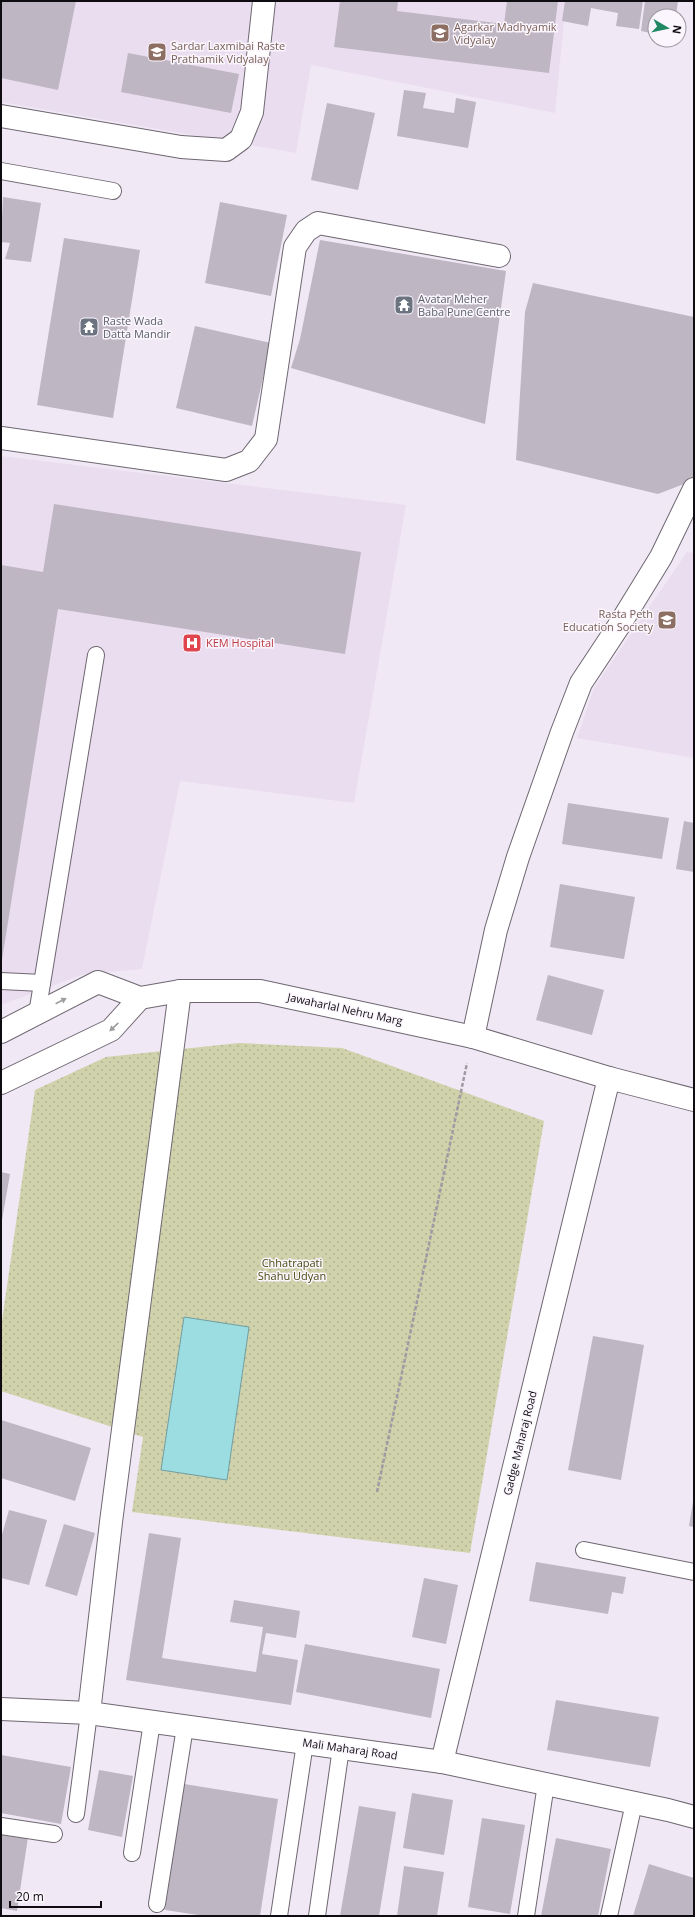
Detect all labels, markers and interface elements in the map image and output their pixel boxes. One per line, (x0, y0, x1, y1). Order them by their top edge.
north arrow (647, 8, 687, 48)
place label: Agarkar Madhyamik Vidyalay (454, 19, 557, 47)
school or university icon: Agarkar Madhyamik Vidyalay (429, 22, 451, 44)
text: N (669, 24, 685, 35)
place label: Sardar Laxmibai Raste Prathamik Vidyalay (171, 38, 285, 66)
school or university icon: Sardar Laxmibai Raste Prathamik Vidyalay (146, 41, 168, 63)
place label: Avatar Meher Baba Pune Centre (418, 291, 511, 319)
temple icon: Avatar Meher Baba Pune Centre (393, 294, 415, 316)
place label: Raste Wada Datta Mandir (103, 313, 171, 341)
temple icon: Raste Wada Datta Mandir (78, 316, 100, 338)
place label: Rasta Peth Education Society (563, 606, 653, 634)
school or university icon: Rasta Peth Education Society (656, 609, 678, 631)
hospital icon: KEM Hospital (181, 632, 203, 654)
place label: KEM Hospital (206, 635, 274, 650)
street label: Jawaharlal Nehru Marg (285, 989, 404, 1028)
one-way arrow (55, 998, 66, 1005)
one-way arrow (109, 1022, 119, 1032)
park label: Chhatrapati Shahu Udyan (258, 1255, 326, 1283)
street label: Gadge Maharaj Road (499, 1389, 540, 1497)
street label: Mali Maharaj Road (302, 1734, 399, 1763)
scale bar (10, 1883, 101, 1909)
text: 20 m (16, 1888, 44, 1905)

